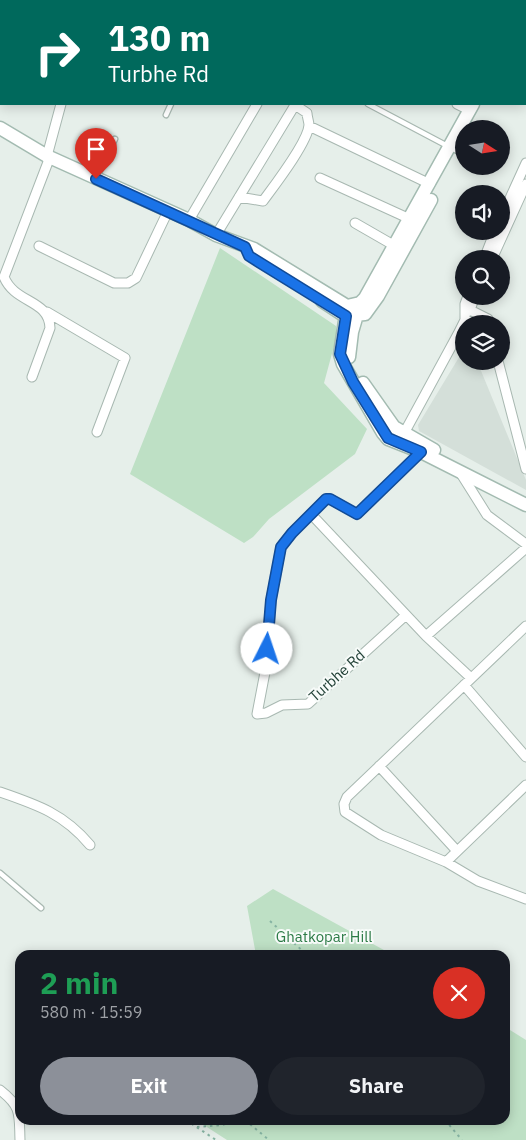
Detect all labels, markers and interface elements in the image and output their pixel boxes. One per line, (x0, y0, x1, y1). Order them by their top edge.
text: 130 m (108, 15, 211, 61)
icon: right (25, 20, 90, 85)
text: Turbhe Rd (108, 59, 209, 88)
north arrow (455, 120, 510, 175)
map controls (455, 120, 510, 370)
pin (75, 128, 117, 179)
icon: arrive (82, 135, 110, 163)
button: sound (455, 185, 510, 240)
button: search (455, 250, 510, 305)
button: layers (455, 315, 510, 370)
position arrow (240, 622, 292, 674)
street label: Turbhe Rd (305, 646, 369, 706)
park label: Ghatkopar Hill (276, 927, 372, 946)
text: 2 min (40, 963, 118, 1002)
button: close (433, 967, 485, 1019)
text: 580 m · 15:59 (40, 1002, 142, 1022)
button: Exit (40, 1057, 258, 1115)
button: Share (268, 1057, 485, 1115)

